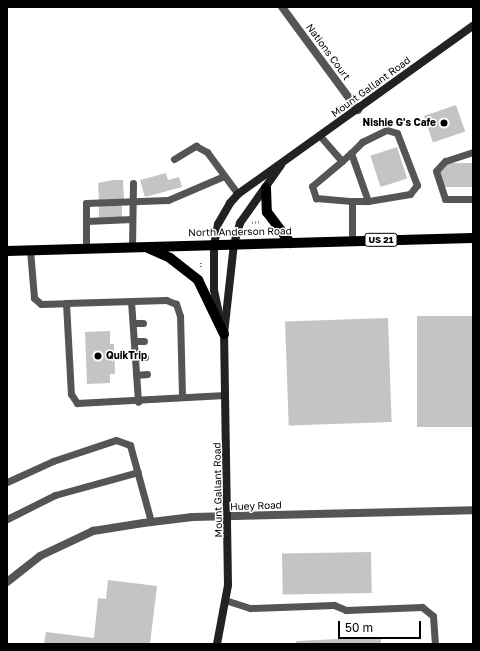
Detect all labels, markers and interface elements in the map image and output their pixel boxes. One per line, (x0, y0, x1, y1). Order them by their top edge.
street label: Nations Court (304, 21, 352, 83)
street label: Mount Gallant Road (329, 54, 413, 120)
place label: Nishie G's Cafe (363, 117, 436, 129)
marker: Nishie G's Cafe (439, 118, 449, 128)
street label: North Anderson Road (188, 225, 292, 239)
road number: US 21 (364, 233, 398, 247)
place label: QuikTrip (106, 350, 147, 362)
marker: QuikTrip (93, 351, 103, 361)
street label: Mount Gallant Road (211, 442, 225, 538)
street label: Huey Road (230, 499, 282, 513)
scale bar (340, 613, 423, 639)
text: 50 m (345, 620, 373, 635)

